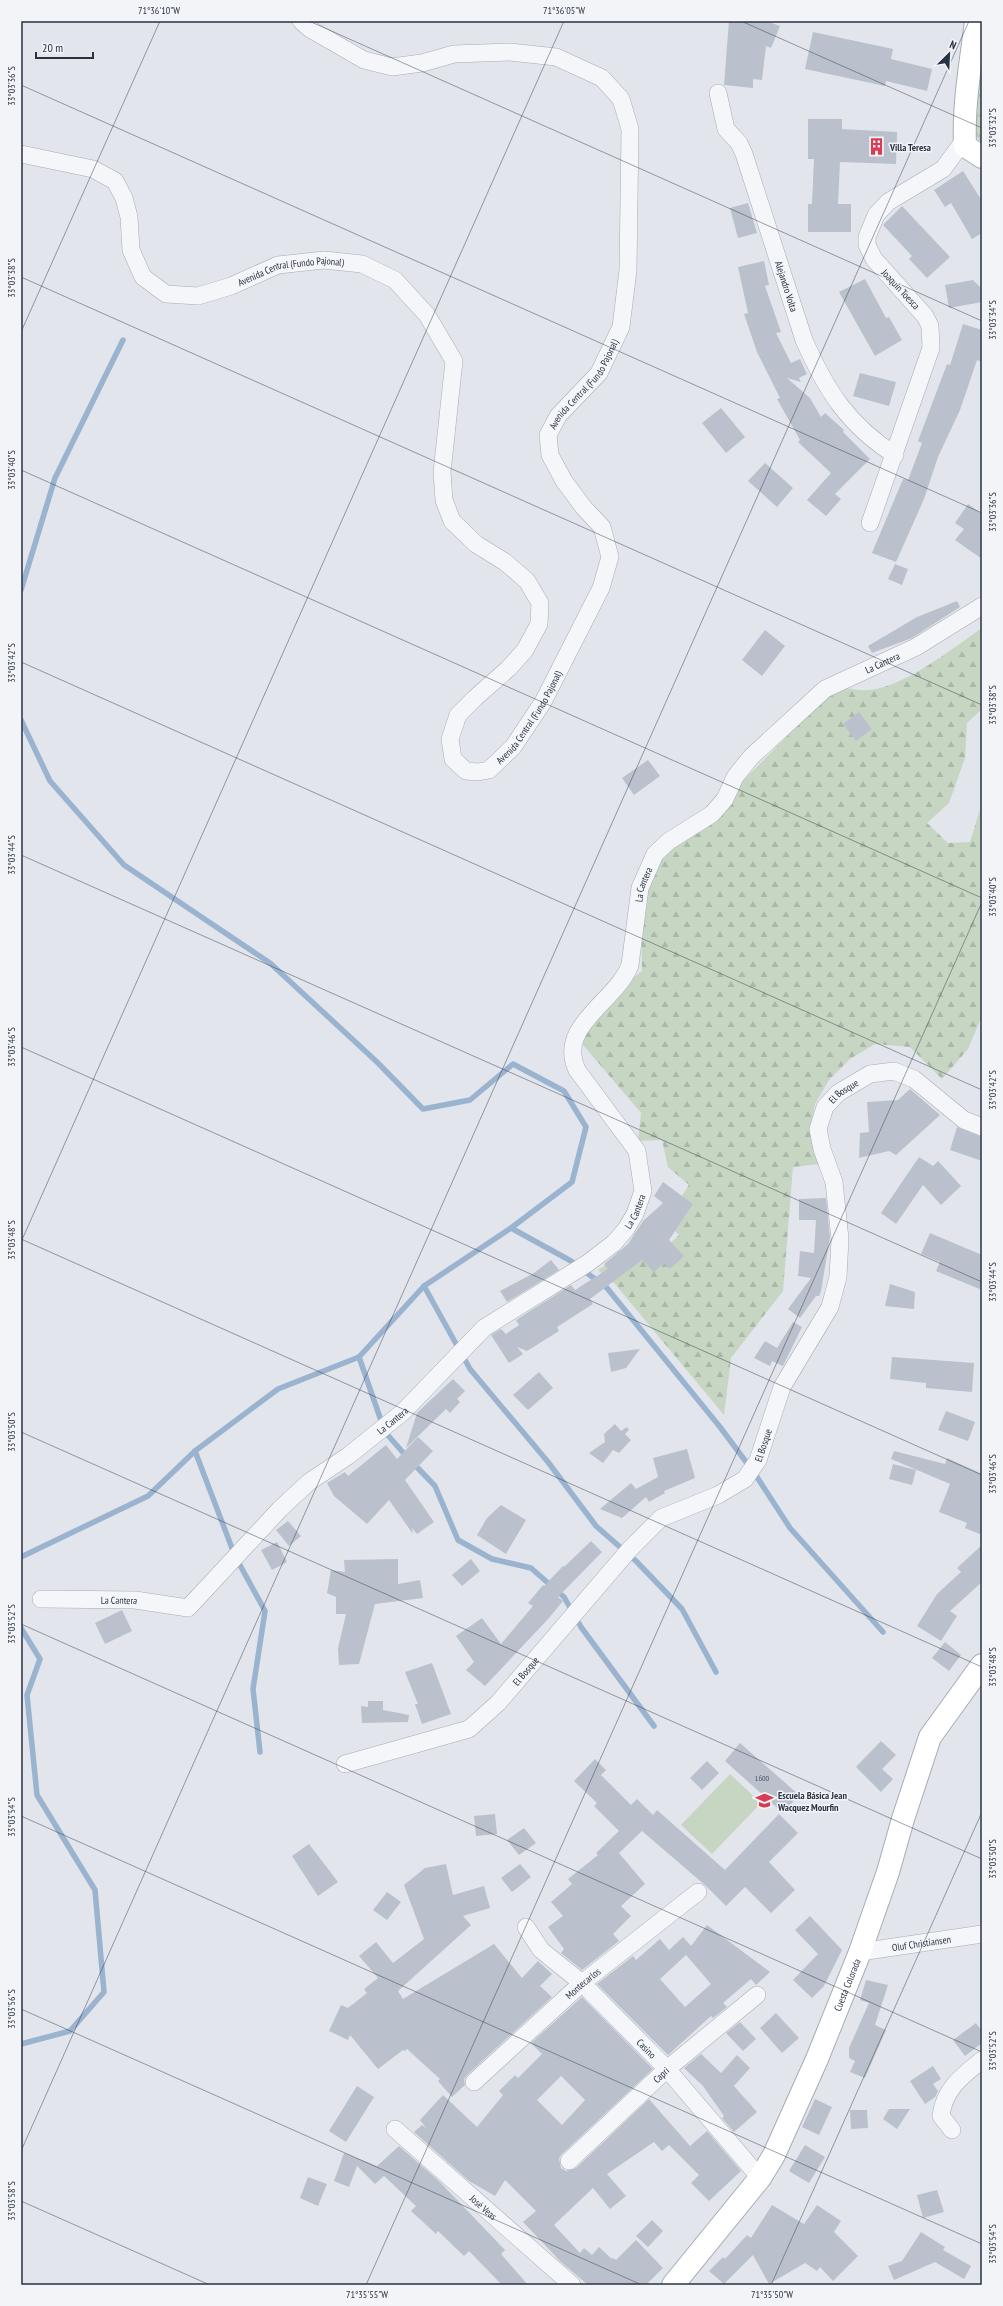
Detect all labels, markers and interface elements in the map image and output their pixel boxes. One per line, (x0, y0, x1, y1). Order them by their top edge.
text: 71°36'10"W (138, 4, 180, 17)
text: 71°36'05"W (543, 4, 585, 17)
scale bar (36, 34, 93, 60)
north arrow (929, 34, 969, 74)
text: N (948, 37, 959, 52)
text: 20 m (42, 40, 63, 55)
text: 33°03'36"S (5, 66, 18, 106)
text: 33°03'32"S (986, 108, 999, 148)
building icon: Villa Teresa (867, 137, 887, 157)
place label: Villa Teresa (889, 141, 931, 154)
street label: Avenida Central (Fundo Pajonal) (236, 254, 345, 289)
text: 33°03'38"S (5, 258, 18, 298)
street label: Alejandro Volta (772, 259, 800, 313)
street label: Joaquín Toesca (878, 266, 923, 312)
text: 33°03'34"S (986, 300, 999, 340)
street label: Avenida Central (Fundo Pajonal) (546, 336, 622, 431)
text: 33°03'40"S (5, 450, 18, 490)
text: 33°03'36"S (986, 492, 999, 532)
text: 33°03'42"S (5, 643, 18, 683)
street label: La Cantera (863, 649, 902, 677)
street label: Avenida Central (Fundo Pajonal) (493, 668, 565, 767)
text: 33°03'38"S (986, 685, 999, 725)
text: 33°03'44"S (5, 835, 18, 875)
street label: La Cantera (632, 865, 655, 903)
text: 33°03'40"S (986, 877, 999, 917)
text: 33°03'46"S (5, 1027, 18, 1067)
text: 33°03'42"S (986, 1070, 999, 1110)
street label: El Bosque (826, 1076, 861, 1106)
street label: La Cantera (622, 1193, 648, 1231)
text: 33°03'48"S (5, 1220, 18, 1260)
text: 33°03'44"S (986, 1262, 999, 1302)
street label: La Cantera (374, 1405, 411, 1437)
text: 33°03'50"S (5, 1412, 18, 1452)
street label: El Bosque (752, 1427, 775, 1463)
text: 33°03'46"S (986, 1454, 999, 1494)
street label: La Cantera (101, 1594, 138, 1607)
text: 33°03'52"S (5, 1604, 18, 1644)
text: 33°03'48"S (986, 1647, 999, 1687)
street label: El Bosque (510, 1654, 542, 1688)
house number: 1600 (755, 1773, 770, 1783)
place label: Escuela Básica Jean Wacquez Mourfin (777, 1789, 847, 1814)
school or university icon: Escuela Básica Jean Wacquez Mourfin (755, 1791, 775, 1811)
text: 33°03'54"S (5, 1797, 18, 1837)
text: 33°03'50"S (986, 1839, 999, 1879)
street label: Oluf Christiansen (891, 1933, 952, 1954)
street label: Cuesta Colorada (831, 1957, 864, 2013)
street label: Montecarlos (563, 1965, 604, 2002)
text: 33°03'56"S (5, 1989, 18, 2029)
text: 33°03'52"S (986, 2031, 999, 2071)
street label: Casino (634, 2036, 659, 2061)
street label: Capri (650, 2064, 672, 2086)
text: 33°03'58"S (5, 2181, 18, 2221)
street label: José Veas (466, 2191, 500, 2223)
text: 33°03'54"S (986, 2224, 999, 2264)
text: 71°35'55"W (346, 2288, 388, 2301)
text: 71°35'50"W (751, 2288, 793, 2301)

